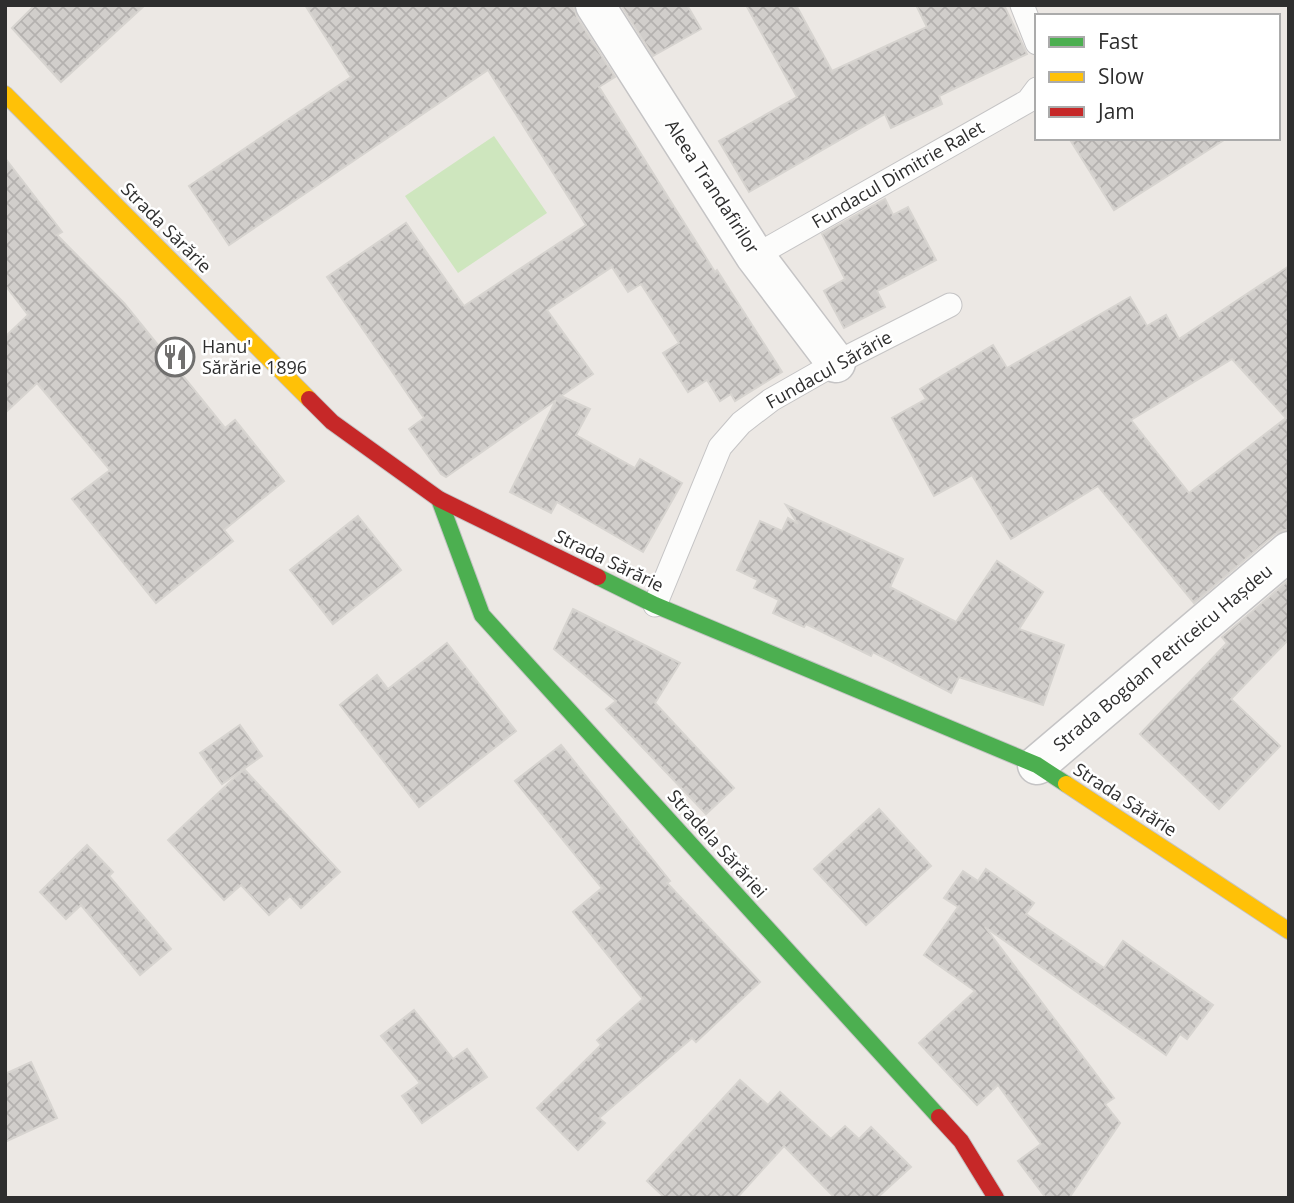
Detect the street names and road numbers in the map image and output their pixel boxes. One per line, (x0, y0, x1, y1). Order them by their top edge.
street label: Aleea Trandafirilor (660, 115, 766, 259)
street label: Fundacul Dimitrie Ralet (807, 115, 988, 233)
street label: Strada Sărărie (116, 177, 217, 278)
street label: Fundacul Sărărie (761, 325, 896, 414)
street label: Strada Sărărie (551, 523, 668, 597)
street label: Strada Bogdan Petriceicu Hașdeu (1048, 558, 1277, 756)
street label: Strada Sărărie (1069, 757, 1182, 842)
street label: Stradela Sărăriei (663, 784, 773, 903)

